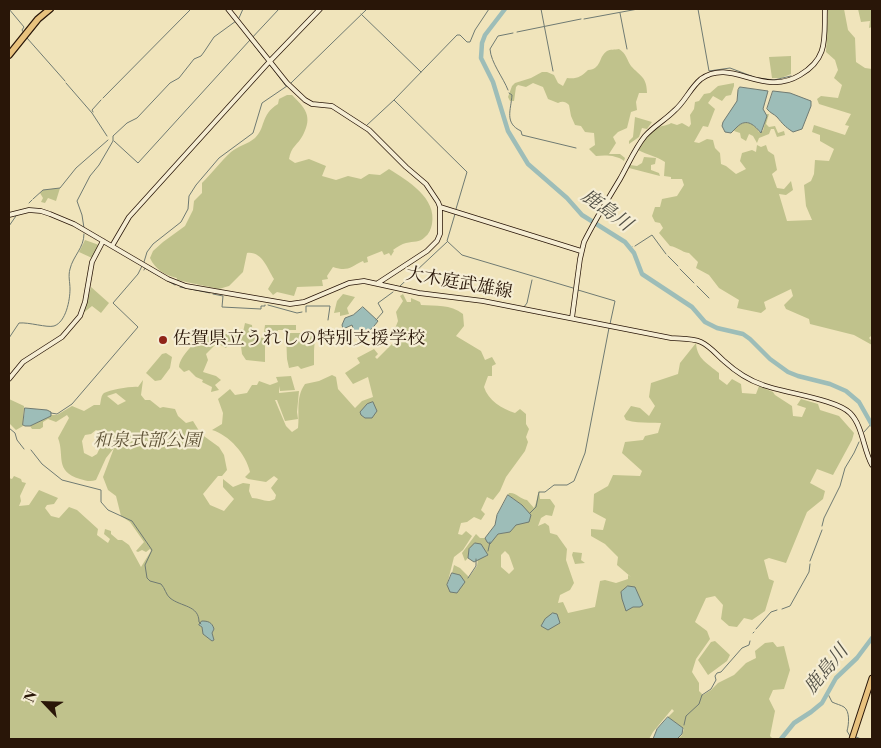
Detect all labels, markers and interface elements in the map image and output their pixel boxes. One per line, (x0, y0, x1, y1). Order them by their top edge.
water label: 鹿島川 (576, 185, 636, 237)
street label: 大木庭武雄線 (404, 264, 514, 304)
place label: 佐賀県立うれしの特別支援学校 (173, 329, 425, 351)
marker: 佐賀県立うれしの特別支援学校 (157, 334, 169, 346)
park label: 和泉式部公園 (93, 431, 201, 453)
water label: 鹿島川 (800, 641, 854, 699)
north arrow (20, 678, 70, 728)
text: N (21, 688, 42, 706)

